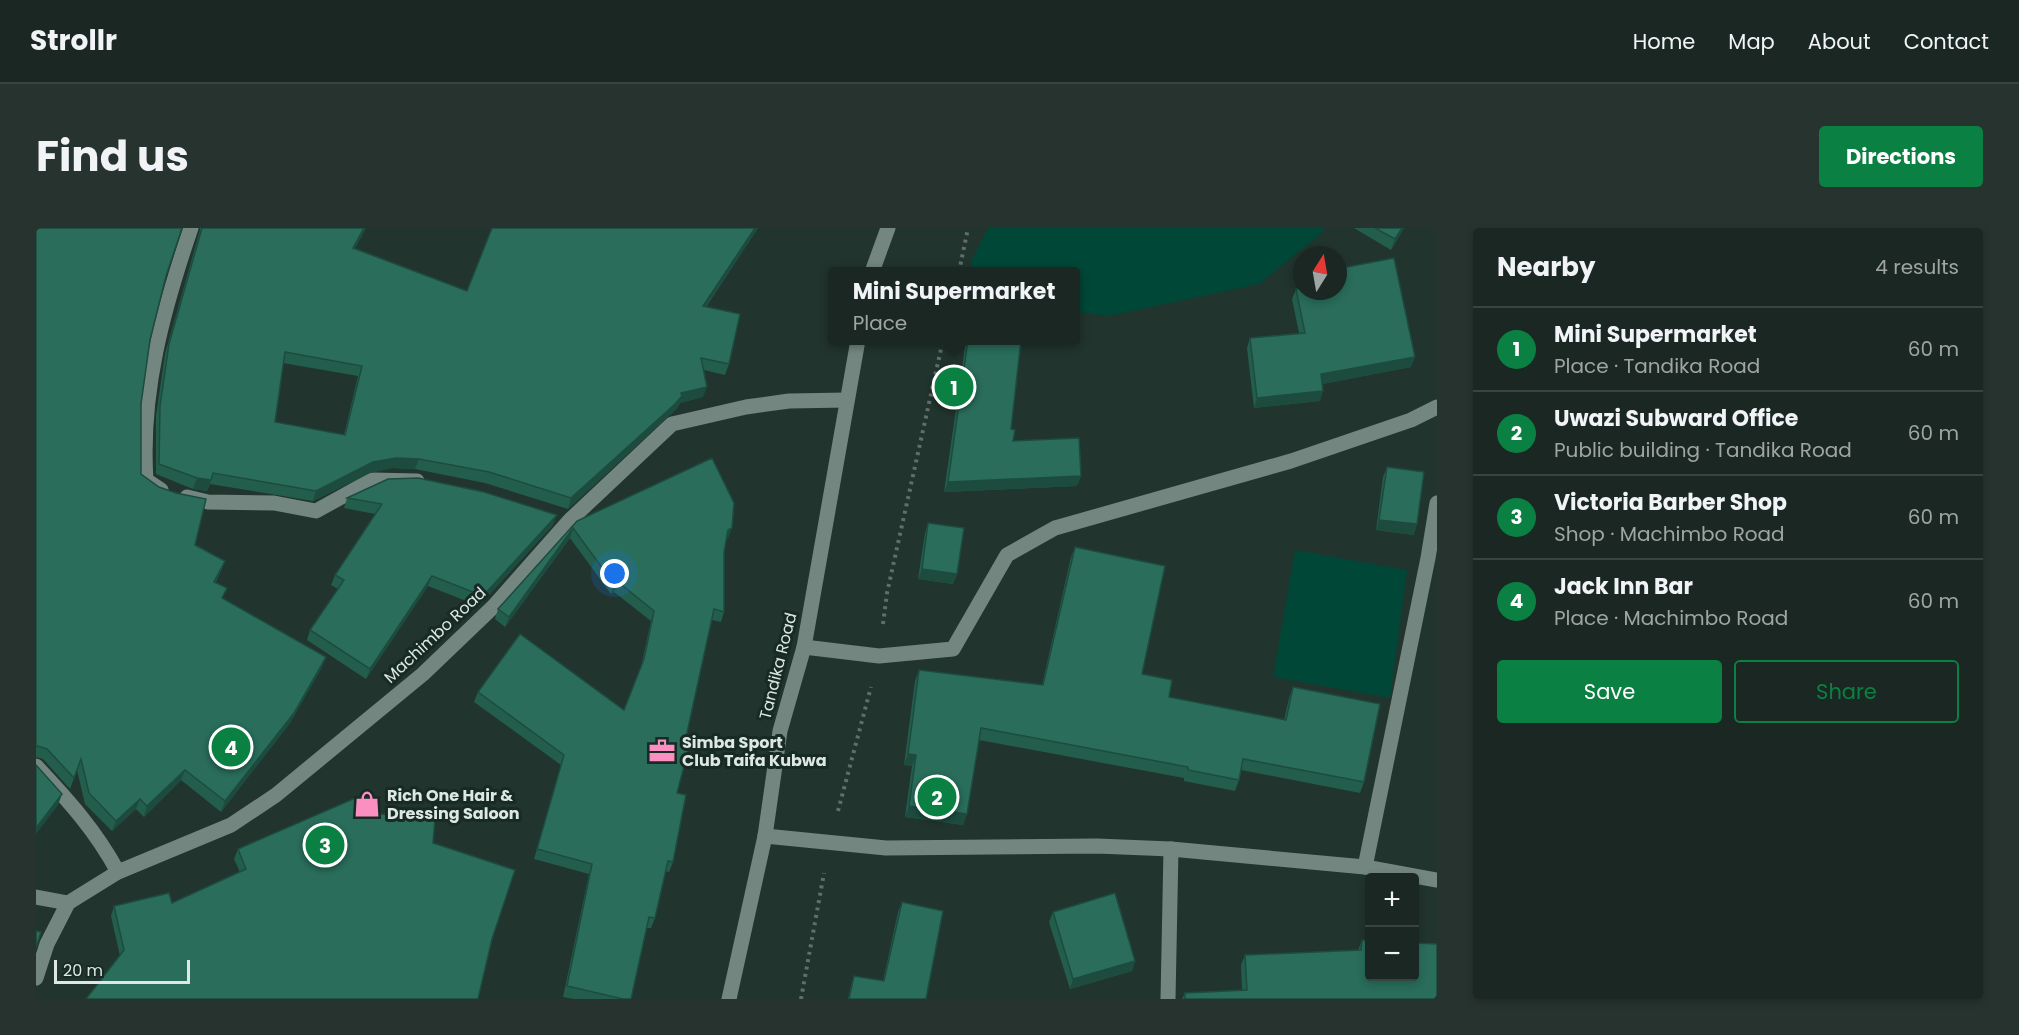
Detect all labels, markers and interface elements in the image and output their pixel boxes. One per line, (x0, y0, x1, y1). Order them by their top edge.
text: Strollr (30, 21, 117, 60)
text: Home (1633, 27, 1695, 56)
text: Map (1728, 27, 1775, 56)
text: About (1808, 27, 1871, 56)
text: Contact (1904, 27, 1989, 56)
button: Directions (1819, 126, 1983, 187)
text: Find us (36, 127, 189, 186)
north arrow (1293, 246, 1347, 300)
text: Nearby (1497, 249, 1595, 285)
text: 4 results (1875, 253, 1959, 281)
popup (828, 267, 1080, 345)
text: Mini Supermarket (853, 276, 1055, 307)
text: Place (853, 309, 907, 337)
text: Mini Supermarket (1554, 319, 1757, 350)
text: 1 (1513, 335, 1520, 363)
text: 60 m (1908, 335, 1959, 363)
text: Place · Tandika Road (1554, 352, 1760, 380)
pin: 1 (934, 364, 974, 410)
text: Uwazi Subward Office (1554, 403, 1798, 434)
text: 2 (1511, 419, 1522, 447)
text: 60 m (1908, 419, 1959, 447)
text: Public building · Tandika Road (1554, 436, 1852, 464)
text: Victoria Barber Shop (1554, 487, 1787, 518)
text: 3 (1510, 503, 1523, 531)
text: 60 m (1908, 503, 1959, 531)
text: Shop · Machimbo Road (1554, 520, 1785, 548)
your location (600, 559, 629, 588)
text: Jack Inn Bar (1554, 571, 1693, 602)
street label: Machimbo Road (379, 582, 491, 688)
text: 4 (1510, 587, 1523, 615)
text: 60 m (1908, 587, 1959, 615)
text: Place · Machimbo Road (1554, 604, 1788, 632)
street label: Tandika Road (754, 610, 802, 722)
button: Save (1497, 660, 1722, 723)
button: Share (1734, 660, 1959, 723)
pin: 4 (212, 724, 250, 770)
place label: Simba Sport Club Taifa Kubwa (682, 731, 827, 772)
office icon: Simba Sport Club Taifa Kubwa (647, 736, 677, 766)
pin: 2 (918, 774, 956, 820)
place label: Rich One Hair & Dressing Saloon (387, 784, 520, 825)
shop icon: Rich One Hair & Dressing Saloon (352, 789, 382, 819)
pin: 3 (306, 822, 344, 868)
map controls (1365, 873, 1419, 981)
button: + (1365, 873, 1419, 927)
button: − (1365, 927, 1419, 981)
scale bar (54, 957, 190, 984)
text: 20 m (63, 959, 103, 982)

